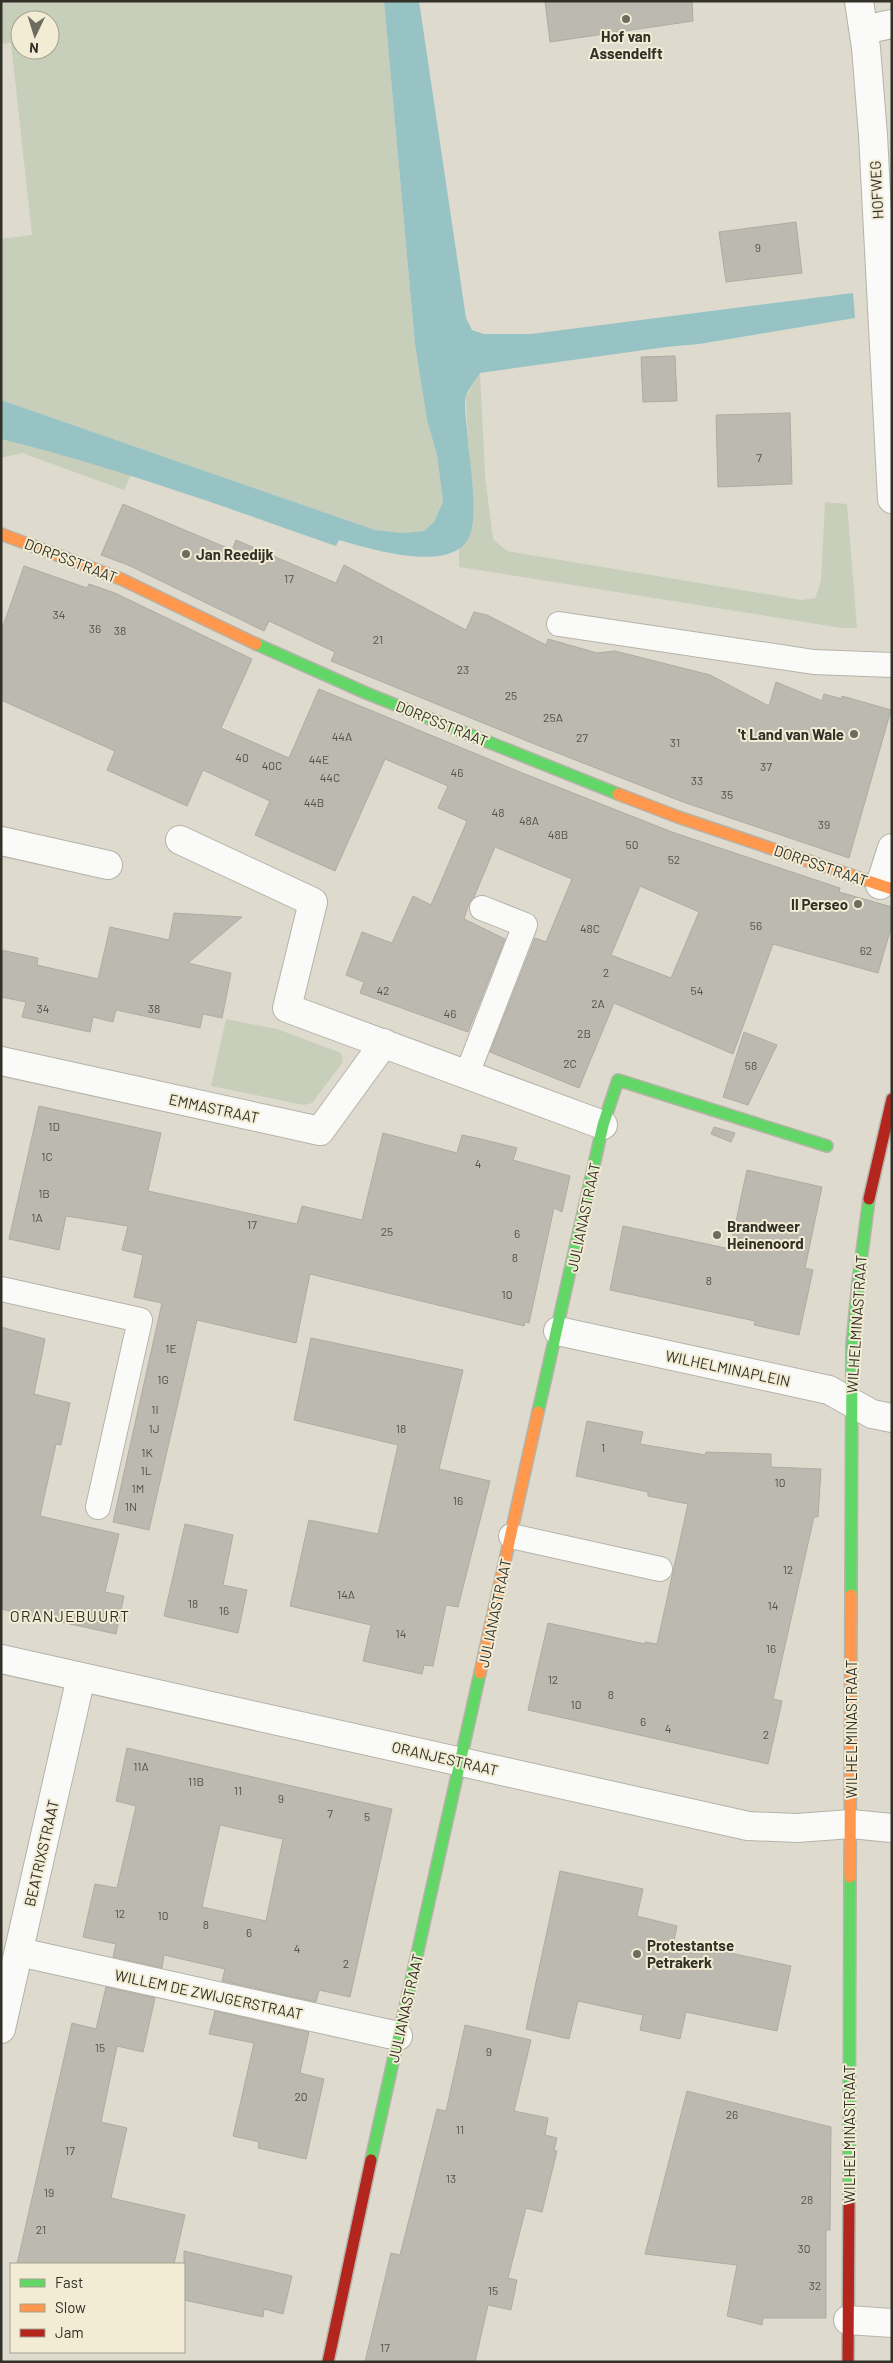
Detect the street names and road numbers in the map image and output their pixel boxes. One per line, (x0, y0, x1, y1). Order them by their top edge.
street label: HOFWEG (865, 160, 887, 220)
street label: DORPSSTRAAT (22, 534, 120, 586)
street label: DORPSSTRAAT (393, 696, 491, 750)
street label: DORPSSTRAAT (772, 841, 870, 889)
street label: EMMASTRAAT (167, 1090, 261, 1126)
street label: JULIANASTRAAT (563, 1161, 603, 1273)
street label: WILHELMINASTRAAT (842, 1254, 870, 1394)
street label: WILHELMINAPLEIN (664, 1346, 792, 1390)
street label: JULIANASTRAAT (474, 1557, 514, 1669)
street label: WILHELMINASTRAAT (842, 1660, 860, 1798)
street label: ORANJESTRAAT (390, 1737, 500, 1779)
street label: BEATRIXSTRAAT (20, 1798, 62, 1908)
street label: JULIANASTRAAT (384, 1952, 426, 2064)
street label: WILLEM DE ZWIJGERSTRAAT (113, 1965, 305, 2023)
street label: WILHELMINASTRAAT (840, 2065, 858, 2203)

